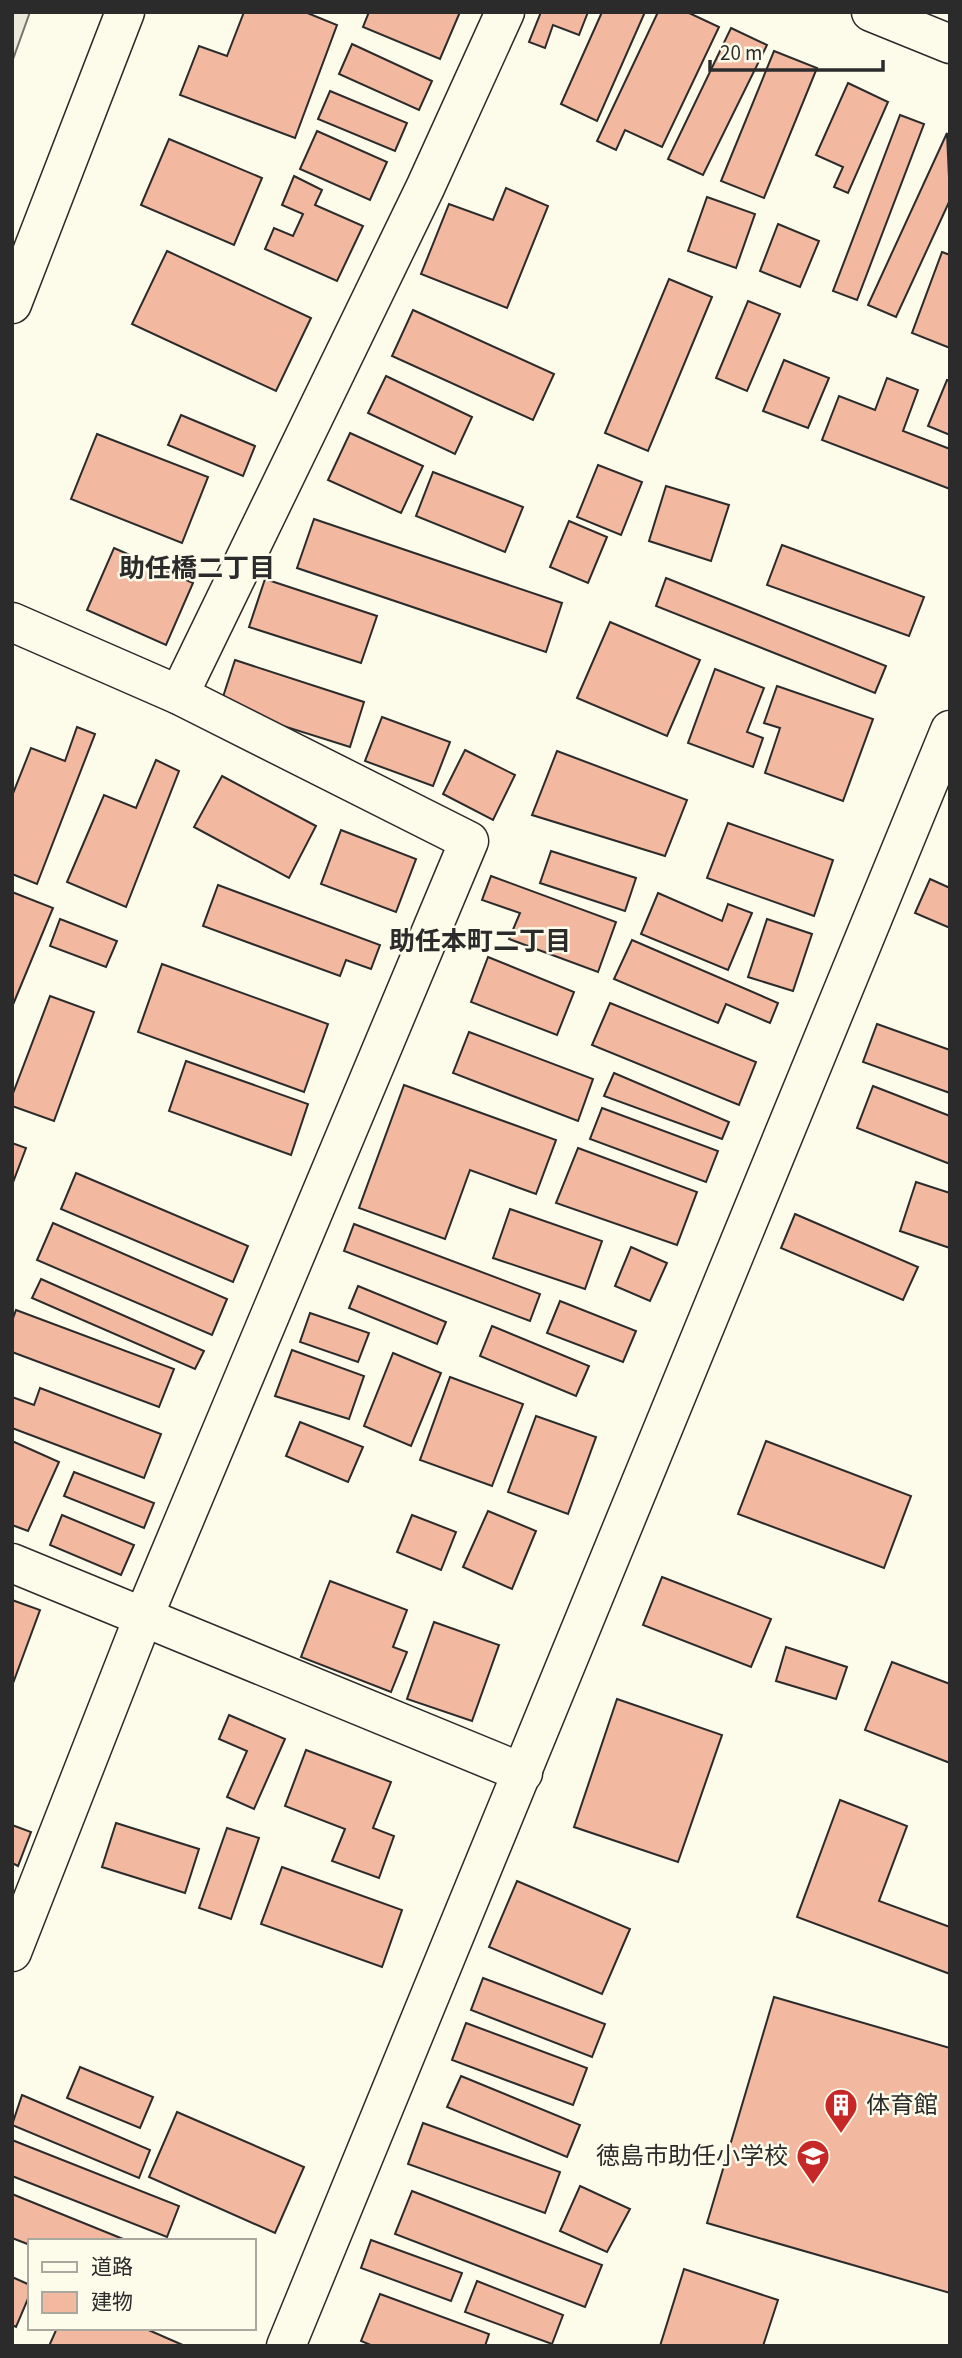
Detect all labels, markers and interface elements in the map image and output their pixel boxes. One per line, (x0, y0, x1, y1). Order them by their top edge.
scale bar (710, 28, 883, 72)
text: 20 m (720, 38, 762, 68)
district label: 助任橋二丁目 (119, 550, 275, 587)
district label: 助任本町二丁目 (389, 923, 571, 960)
building icon: 体育館 (822, 2086, 860, 2135)
place label: 体育館 (866, 2088, 938, 2123)
school or university icon: 徳島市助任小学校 (794, 2137, 832, 2186)
place label: 徳島市助任小学校 (596, 2139, 788, 2174)
legend (28, 2239, 256, 2330)
text: 道路 (91, 2252, 133, 2282)
text: 建物 (91, 2287, 133, 2317)

